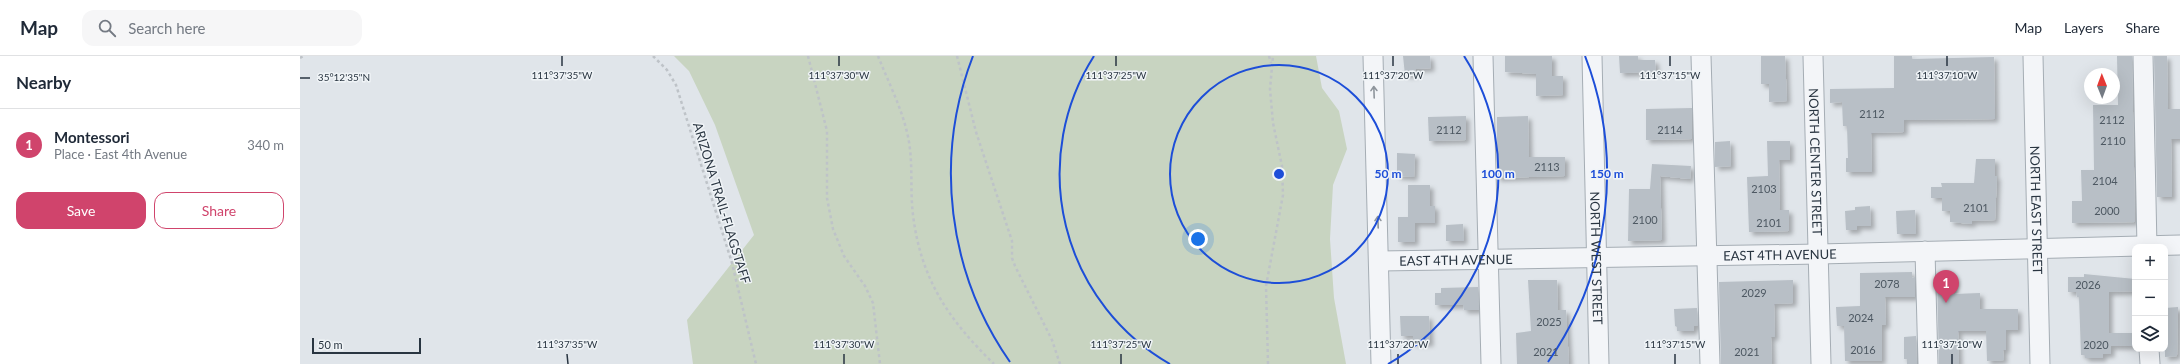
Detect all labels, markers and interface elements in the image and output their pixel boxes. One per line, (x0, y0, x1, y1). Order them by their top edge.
search box (82, 10, 362, 46)
text: Map (20, 16, 58, 39)
icon: search (96, 17, 118, 39)
text: Search here (128, 19, 206, 37)
text: Map (2014, 19, 2042, 36)
text: Layers (2064, 19, 2104, 36)
text: Share (2126, 19, 2160, 36)
north arrow (2084, 68, 2120, 104)
text: 111°37'35"W (532, 69, 593, 81)
text: 111°37'30"W (809, 69, 870, 81)
text: 111°37'25"W (1086, 69, 1147, 81)
text: 111°37'20"W (1363, 69, 1424, 81)
text: 111°37'15"W (1640, 69, 1701, 81)
text: 111°37'10"W (1917, 69, 1978, 81)
text: 35°12'35"N (318, 71, 370, 83)
text: Nearby (16, 72, 71, 93)
one-way arrow (1371, 86, 1378, 99)
street label: NORTH CENTER STREET (1806, 88, 1826, 236)
house number: 2112 (1859, 107, 1885, 120)
house number: 2112 (2099, 113, 2125, 126)
street label: ARIZONA TRAIL-FLAGSTAFF (690, 120, 754, 286)
house number: 2112 (1436, 123, 1462, 136)
house number: 2114 (1657, 123, 1683, 136)
text: Montessori (54, 128, 130, 146)
house number: 2110 (2100, 134, 2126, 147)
text: 1 (25, 137, 33, 153)
text: 340 m (247, 137, 284, 153)
street label: NORTH EAST STREET (2027, 145, 2046, 275)
text: Place · East 4th Avenue (54, 146, 187, 162)
house number: 2113 (1534, 160, 1560, 173)
text: 50 m (1375, 166, 1401, 181)
text: 100 m (1481, 166, 1515, 181)
text: 150 m (1590, 166, 1624, 181)
centre of rings (1272, 167, 1286, 181)
house number: 2104 (2092, 174, 2118, 187)
house number: 2103 (1751, 182, 1777, 195)
street label: NORTH WEST STREET (1587, 191, 1606, 325)
button: Save (16, 192, 146, 229)
button: Share (154, 192, 284, 229)
house number: 2101 (1963, 201, 1989, 214)
house number: 2000 (2094, 204, 2120, 217)
house number: 2100 (1632, 213, 1658, 226)
one-way arrow (1375, 216, 1382, 229)
house number: 2101 (1756, 216, 1782, 229)
your location (1188, 229, 1208, 249)
map controls (2132, 244, 2168, 352)
button: + (2132, 244, 2168, 280)
street label: EAST 4TH AVENUE (1723, 246, 1837, 264)
street label: EAST 4TH AVENUE (1399, 251, 1513, 269)
pin: 1 (1933, 270, 1959, 303)
house number: 2078 (1874, 277, 1900, 290)
house number: 2026 (2075, 278, 2101, 291)
button: − (2132, 280, 2168, 316)
house number: 2029 (1741, 286, 1767, 299)
house number: 2024 (1848, 311, 1874, 324)
house number: 2025 (1536, 315, 1562, 328)
button: layers (2132, 316, 2168, 352)
scale bar (312, 336, 421, 355)
text: 50 m (318, 338, 343, 351)
text: 111°37'35"W (537, 338, 598, 350)
text: 111°37'30"W (814, 338, 875, 350)
text: 111°37'25"W (1091, 338, 1152, 350)
text: 111°37'20"W (1368, 338, 1429, 350)
text: 111°37'15"W (1645, 338, 1706, 350)
text: 111°37'10"W (1922, 338, 1983, 350)
house number: 2020 (2083, 338, 2109, 351)
house number: 2016 (1850, 343, 1876, 356)
house number: 2021 (1533, 345, 1559, 358)
house number: 2021 (1734, 345, 1760, 358)

